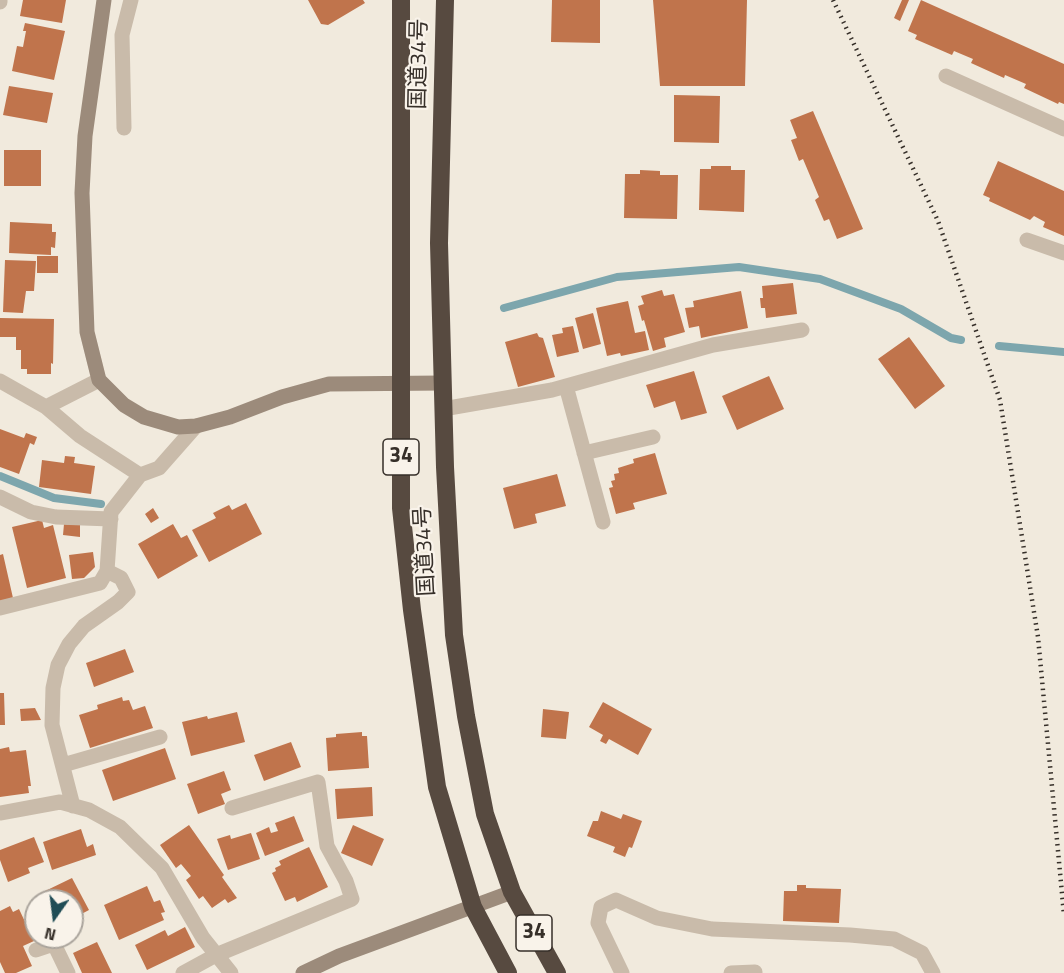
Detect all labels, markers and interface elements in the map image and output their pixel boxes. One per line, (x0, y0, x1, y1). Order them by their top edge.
street label: 国道34号 (406, 18, 434, 110)
road number: 34 (383, 439, 419, 475)
street label: 国道34号 (410, 505, 442, 597)
north arrow (24, 889, 84, 949)
road number: 34 (516, 915, 552, 951)
text: N (42, 922, 58, 948)

